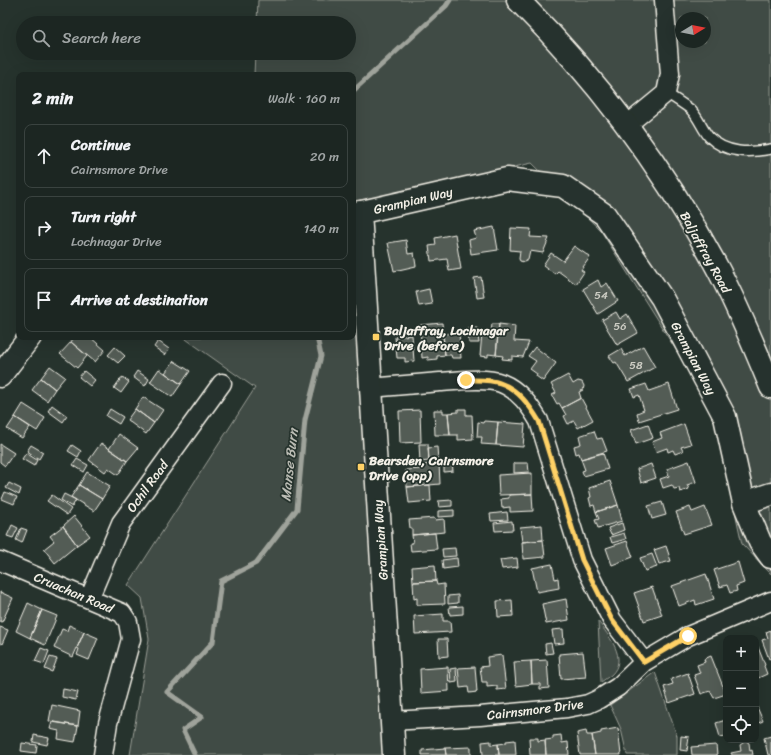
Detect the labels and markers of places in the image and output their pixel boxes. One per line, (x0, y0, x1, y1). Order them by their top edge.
place label: Baljaffray, Lochnagar Drive (before) (384, 319, 510, 357)
marker: Baljaffray, Lochnagar Drive (before) (371, 332, 381, 342)
place label: Bearsden, Cairnsmore Drive (opp) (369, 449, 494, 487)
marker: Bearsden, Cairnsmore Drive (opp) (356, 462, 366, 472)

